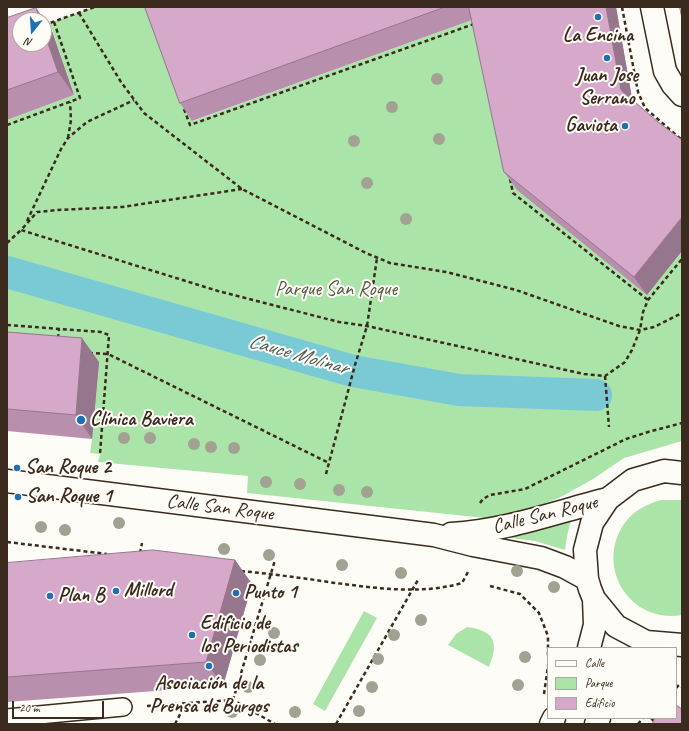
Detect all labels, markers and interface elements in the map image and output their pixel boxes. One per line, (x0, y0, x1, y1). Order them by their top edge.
north arrow (12, 12, 52, 52)
marker: La Encina (593, 12, 603, 22)
place label: La Encina (563, 24, 633, 48)
text: N (23, 35, 34, 50)
marker: Juan Jose Serrano (602, 53, 612, 63)
place label: Juan Jose Serrano (576, 64, 638, 111)
place label: Gaviota (565, 114, 617, 138)
marker: Gaviota (620, 121, 630, 131)
park label: Parque San Roque (275, 278, 397, 302)
water label: Cauce Molinar (246, 329, 350, 381)
place label: Clínica Baviera (90, 408, 193, 432)
marker: Clínica Baviera (75, 414, 87, 426)
place label: San Roque 2 (25, 456, 111, 480)
marker: San Roque 2 (12, 463, 22, 473)
place label: San Roque 1 (26, 485, 112, 509)
street label: Calle San Roque (165, 490, 275, 526)
street label: Calle San Roque (490, 490, 600, 540)
marker: San Roque 1 (13, 492, 23, 502)
place label: Millord (124, 579, 172, 603)
place label: Punto 1 (244, 581, 297, 605)
place label: Plan B (58, 584, 105, 608)
marker: Millord (111, 586, 121, 596)
marker: Punto 1 (231, 588, 241, 598)
marker: Plan B (45, 591, 55, 601)
place label: Edificio de los Periodistas (200, 612, 297, 659)
marker: Edificio de los Periodistas (187, 630, 197, 640)
legend (547, 647, 677, 719)
text: Calle (585, 655, 604, 671)
marker: Asociación de la Prensa de Burgos (204, 661, 214, 671)
place label: Asociación de la Prensa de Burgos (150, 672, 268, 719)
text: Parque (585, 675, 613, 691)
scale bar (14, 693, 106, 719)
text: Edificio (585, 695, 615, 711)
text: 20 m (19, 700, 39, 716)

